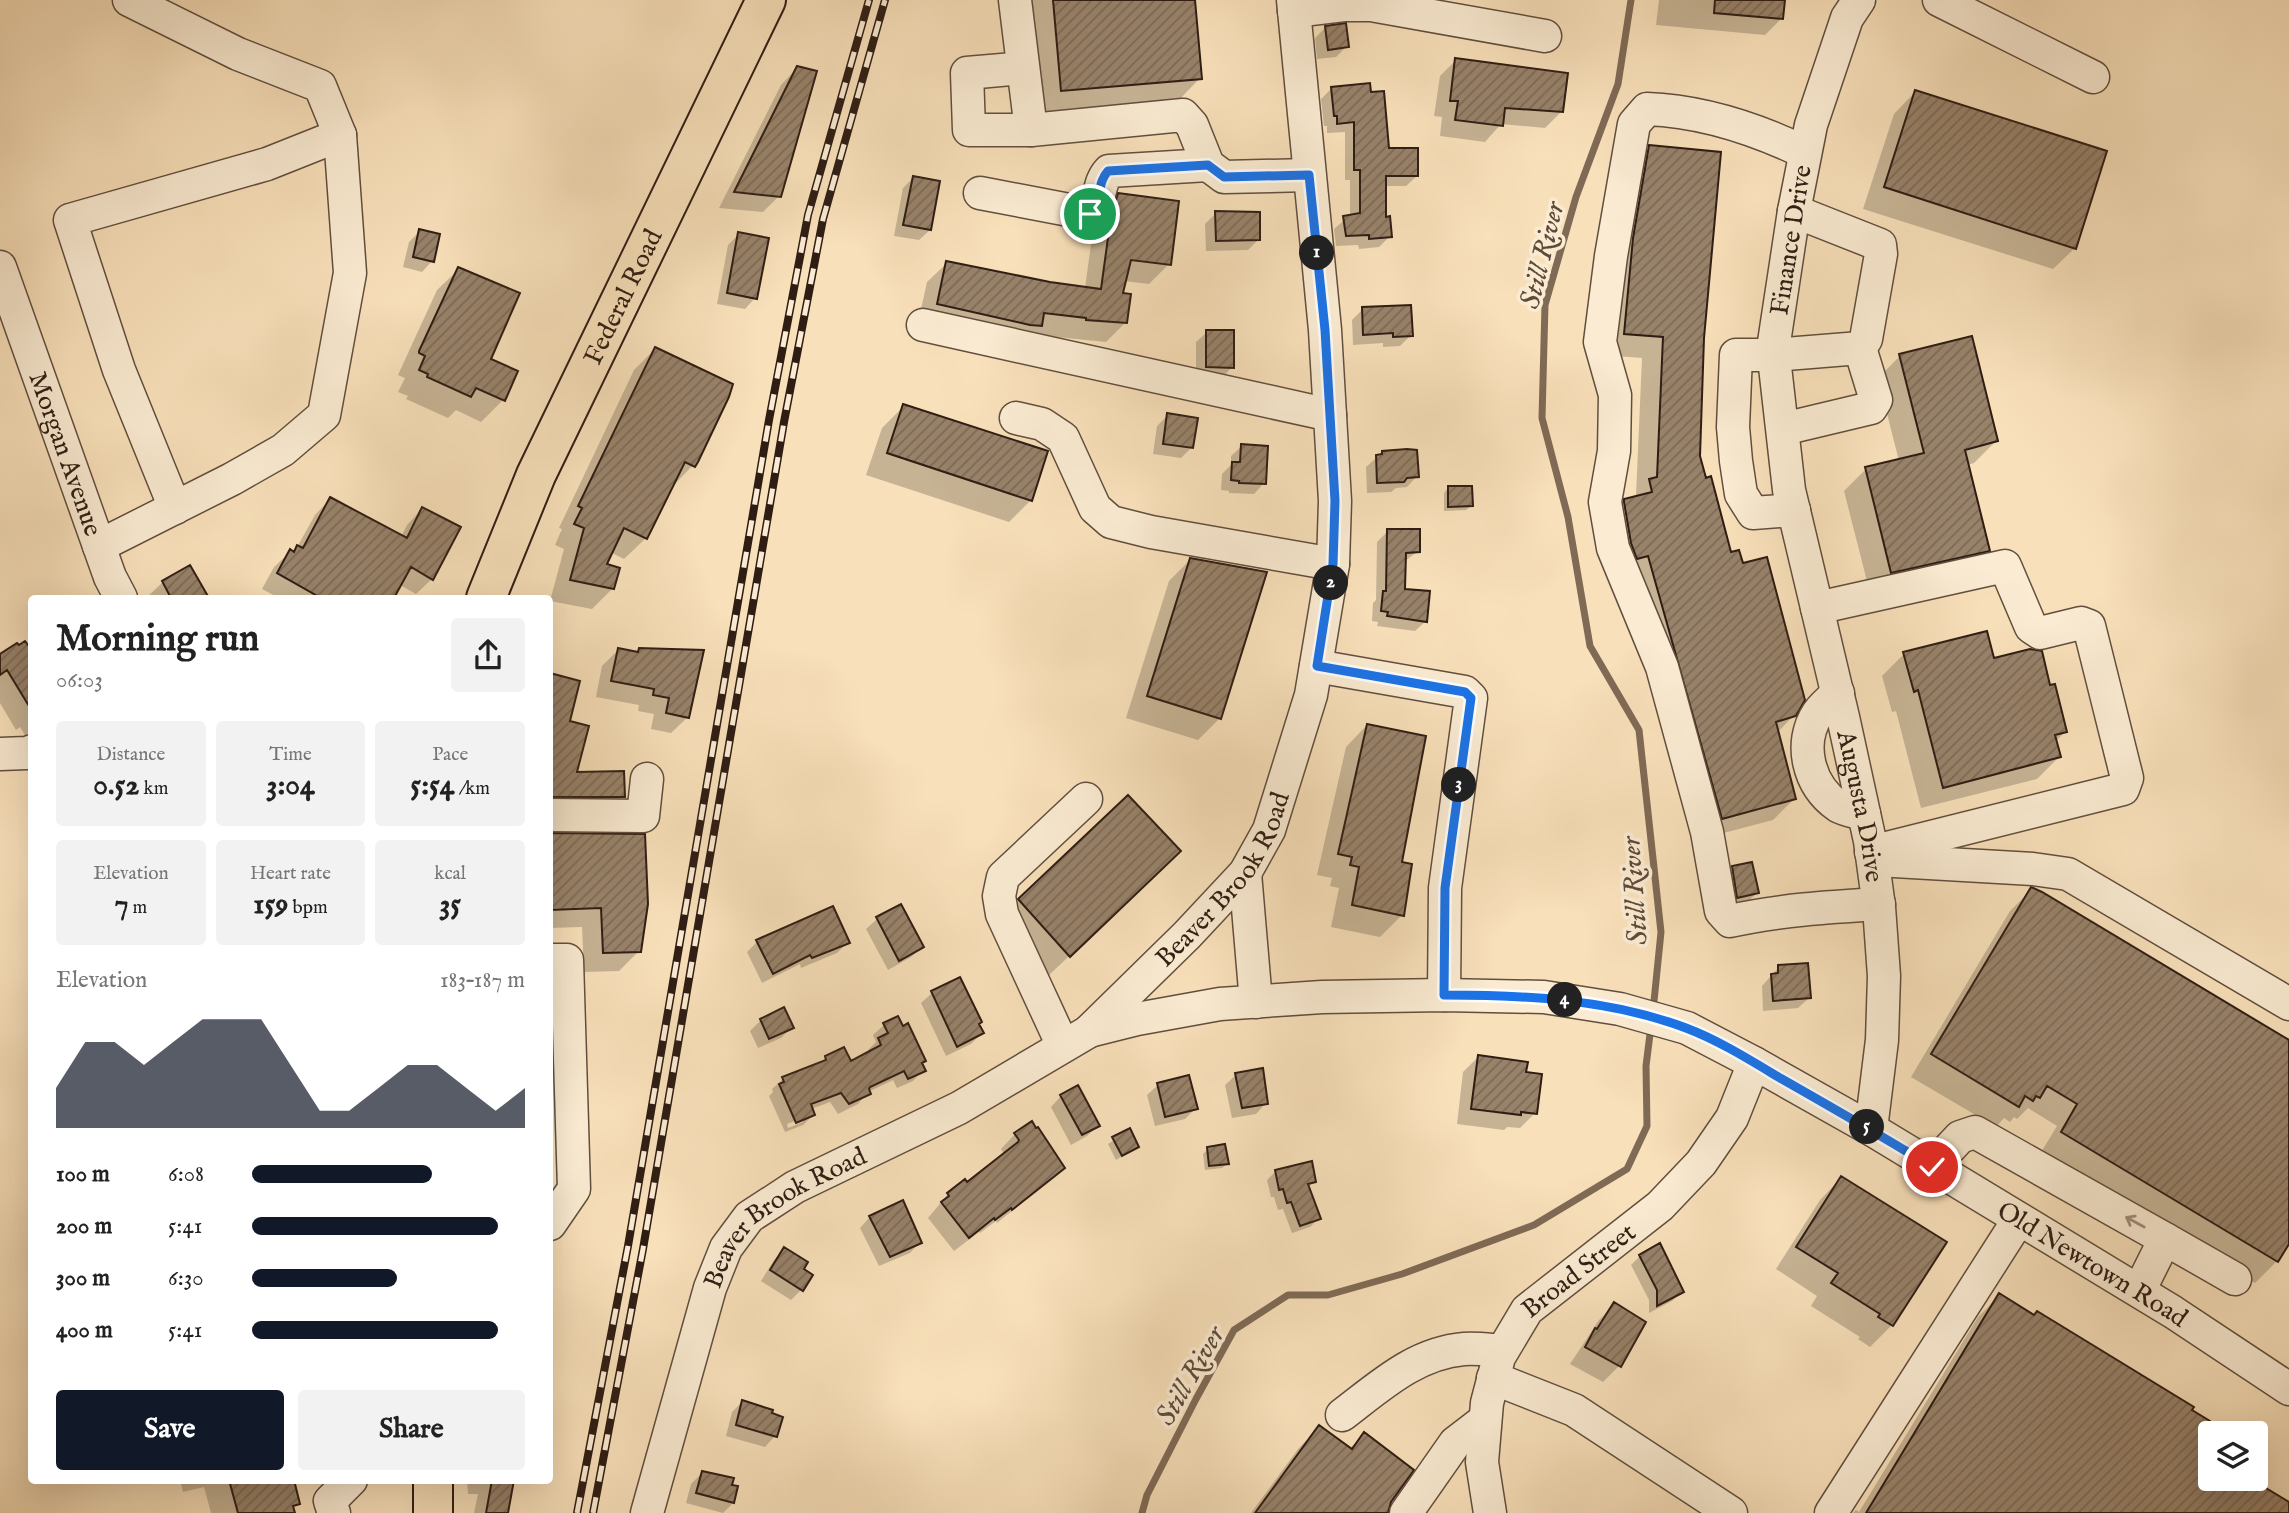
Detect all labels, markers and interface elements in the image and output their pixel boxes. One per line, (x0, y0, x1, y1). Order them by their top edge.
street label: Finance Drive (1763, 163, 1820, 318)
pin (1060, 184, 1120, 244)
icon: arrive (1071, 195, 1109, 233)
water label: Still River (1513, 197, 1574, 313)
street label: Federal Road (577, 224, 671, 370)
pin: 1 (1300, 236, 1334, 270)
text: 1 (1313, 240, 1320, 264)
street label: Morgan Avenue (20, 367, 109, 541)
pin: 2 (1314, 566, 1348, 600)
text: 2 (1326, 570, 1335, 594)
text: Morning run (56, 616, 259, 664)
button: share (451, 618, 525, 692)
text: 06:03 (56, 666, 103, 695)
street label: Augusta Drive (1828, 726, 1890, 884)
text: Distance (96, 743, 165, 767)
text: Time (269, 743, 312, 767)
text: Pace (432, 743, 468, 767)
text: 0.52 (93, 767, 139, 805)
text: 3:04 (266, 767, 315, 805)
text: 5:54 (410, 767, 455, 805)
pin: 3 (1442, 768, 1476, 802)
text: 3 (1455, 772, 1462, 796)
text: km (139, 777, 168, 801)
text: /km (455, 777, 490, 801)
street label: Beaver Brook Road (1149, 788, 1298, 975)
water label: Still River (1614, 834, 1657, 946)
text: Elevation (93, 862, 169, 886)
text: Heart rate (250, 862, 331, 886)
text: kcal (434, 862, 466, 886)
text: 7 (114, 886, 128, 924)
text: 159 (253, 886, 288, 924)
text: 35 (439, 886, 461, 924)
text: m (128, 896, 147, 920)
text: bpm (288, 896, 328, 920)
text: Elevation (56, 966, 147, 995)
text: 183–187 m (440, 966, 525, 995)
pin: 4 (1548, 982, 1582, 1018)
text: 4 (1560, 987, 1569, 1011)
pin: 5 (1850, 1110, 1884, 1144)
text: 5 (1863, 1114, 1870, 1138)
pin (1902, 1137, 1962, 1197)
street label: Beaver Brook Road (697, 1140, 872, 1293)
icon: check (1913, 1148, 1951, 1186)
text: 100 m (56, 1160, 110, 1189)
text: 6:08 (168, 1160, 204, 1189)
street label: Old Newtown Road (1991, 1194, 2194, 1335)
text: 200 m (56, 1212, 112, 1241)
text: 5:41 (168, 1212, 202, 1241)
one-way arrow (2125, 1215, 2145, 1229)
street label: Broad Street (1515, 1216, 1643, 1326)
text: 300 m (56, 1264, 110, 1293)
text: 6:30 (168, 1264, 204, 1293)
text: 400 m (56, 1316, 113, 1345)
text: 5:41 (168, 1316, 202, 1345)
water label: Still River (1149, 1319, 1234, 1432)
button: Save (56, 1390, 284, 1470)
button: Share (298, 1390, 525, 1470)
map controls (2198, 1421, 2268, 1491)
button: layers (2198, 1421, 2268, 1491)

